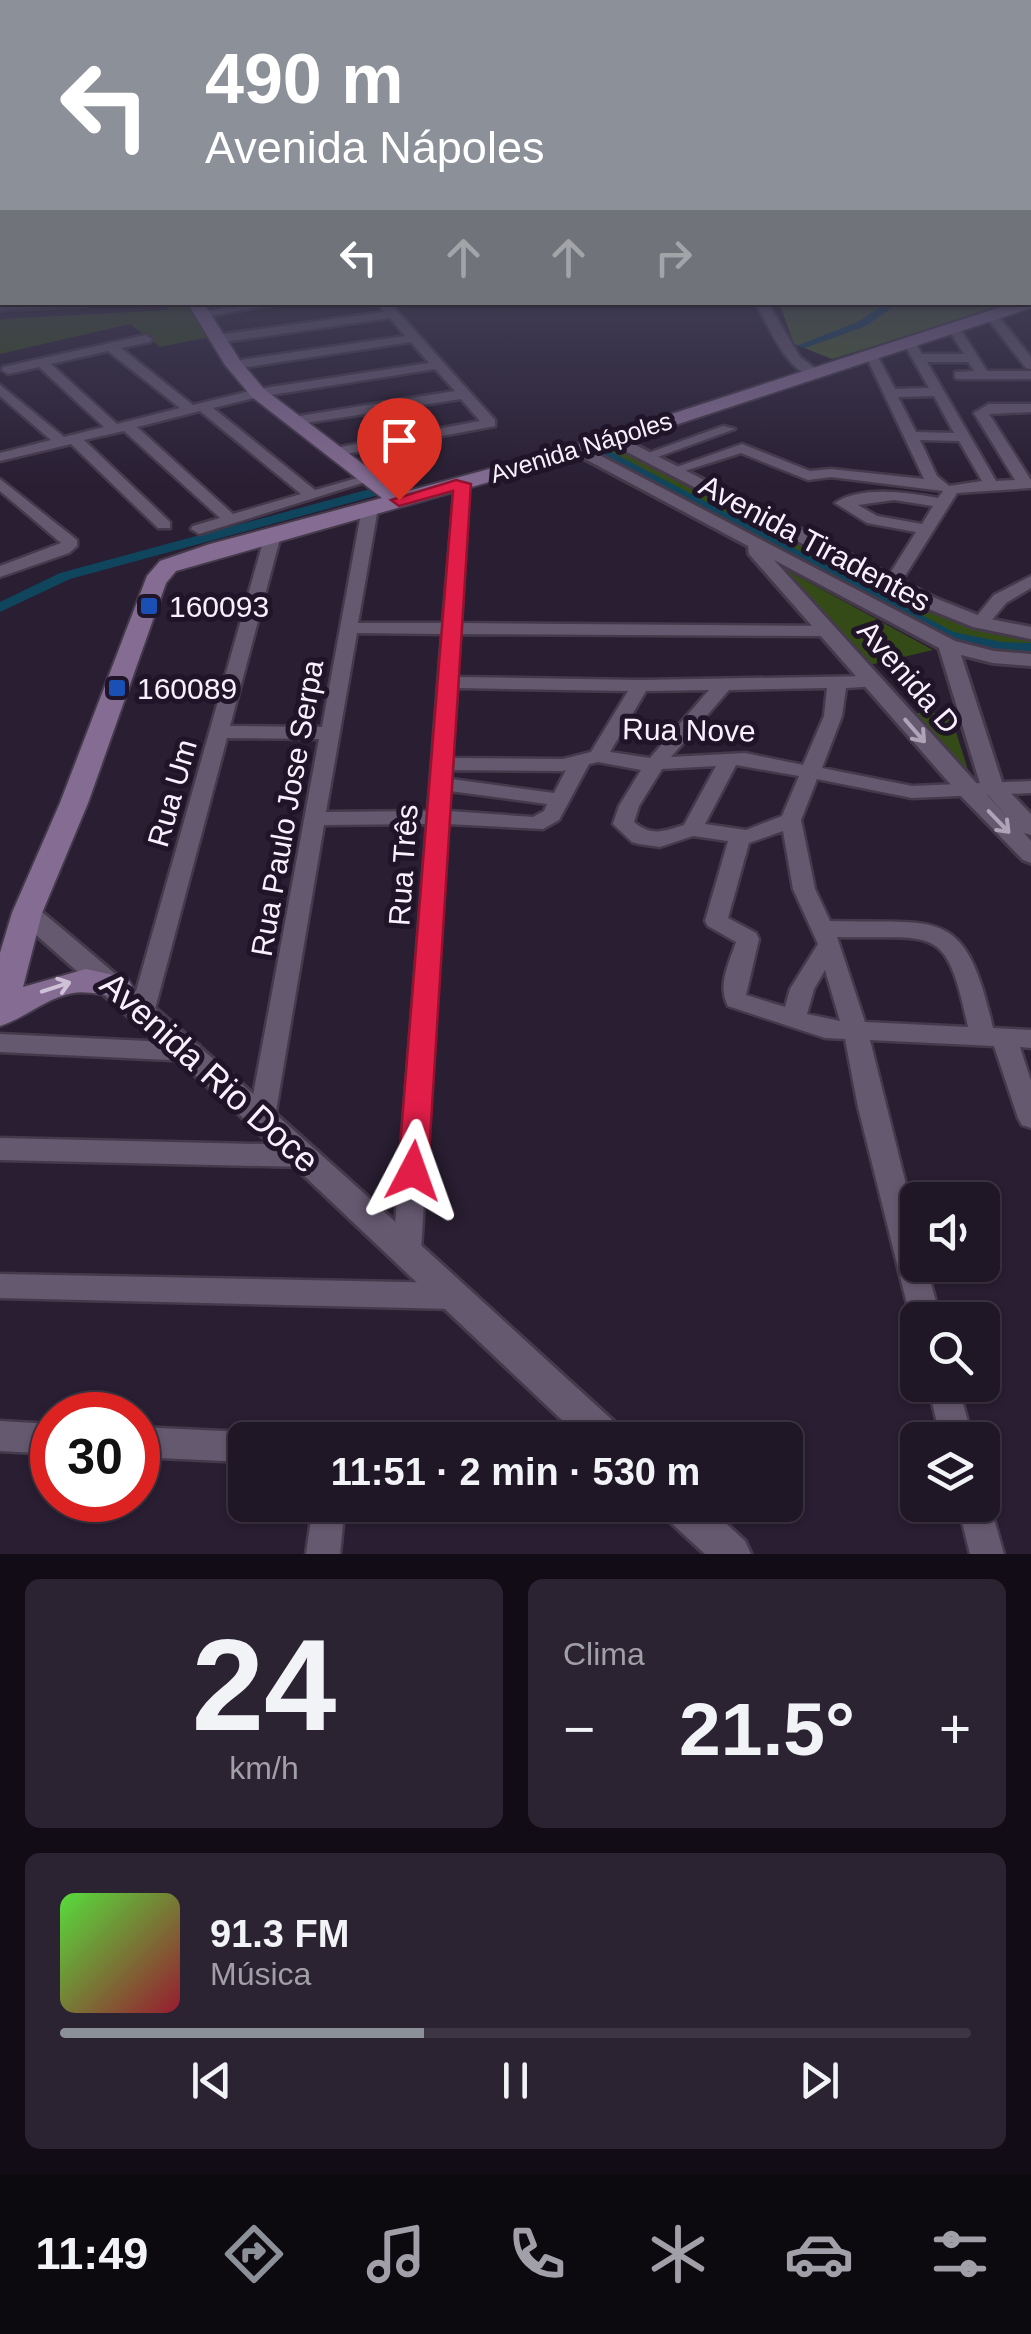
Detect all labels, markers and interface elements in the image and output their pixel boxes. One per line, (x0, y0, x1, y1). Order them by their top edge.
icon: left (40, 40, 170, 170)
text: 490 m (205, 40, 403, 118)
text: Avenida Nápoles (205, 122, 544, 173)
icon: left (331, 230, 386, 285)
icon: ahead (436, 230, 491, 285)
icon: ahead (541, 230, 596, 285)
icon: right (646, 230, 701, 285)
pin (357, 398, 442, 501)
street label: Avenida Nápoles (487, 406, 675, 488)
icon: arrive (372, 413, 427, 468)
street label: Avenida Tiradentes (694, 468, 936, 618)
place label: 160093 (169, 590, 269, 623)
marker: 160093 (138, 595, 160, 617)
street label: Avenida D (851, 614, 967, 740)
street label: Rua Paulo Jose Serpa (245, 657, 329, 959)
place label: 160089 (137, 672, 237, 705)
marker: 160089 (106, 677, 128, 699)
street label: Rua Nove (622, 712, 756, 748)
one-way arrow (904, 717, 926, 743)
street label: Rua Um (141, 736, 203, 850)
street label: Rua Três (382, 803, 424, 927)
one-way arrow (987, 810, 1011, 834)
street label: Avenida Rio Doce (93, 964, 327, 1180)
one-way arrow (40, 977, 72, 995)
position arrow (361, 1119, 465, 1223)
map controls (900, 1182, 1000, 1522)
button: sound (900, 1182, 1000, 1282)
button: search (900, 1302, 1000, 1402)
speed limit sign: 30 (30, 1392, 160, 1522)
button: layers (900, 1422, 1000, 1522)
text: 11:51 · 2 min · 530 m (331, 1451, 700, 1493)
text: 24 (192, 1612, 336, 1758)
text: Clima (563, 1636, 645, 1672)
text: 21.5° (679, 1687, 855, 1771)
text: − (563, 1698, 595, 1760)
text: + (939, 1698, 971, 1760)
text: km/h (229, 1750, 299, 1786)
text: 91.3 FM (210, 1913, 349, 1955)
text: Música (210, 1956, 311, 1992)
icon: previous (184, 2053, 239, 2108)
icon: pause (488, 2053, 543, 2108)
icon: next (792, 2053, 847, 2108)
icon: directions (219, 2219, 289, 2289)
icon: music (361, 2219, 431, 2289)
icon: phone (502, 2219, 572, 2289)
icon: climate (643, 2219, 713, 2289)
icon: car (784, 2219, 854, 2289)
icon: filters (925, 2219, 995, 2289)
text: 11:49 (36, 2228, 148, 2279)

